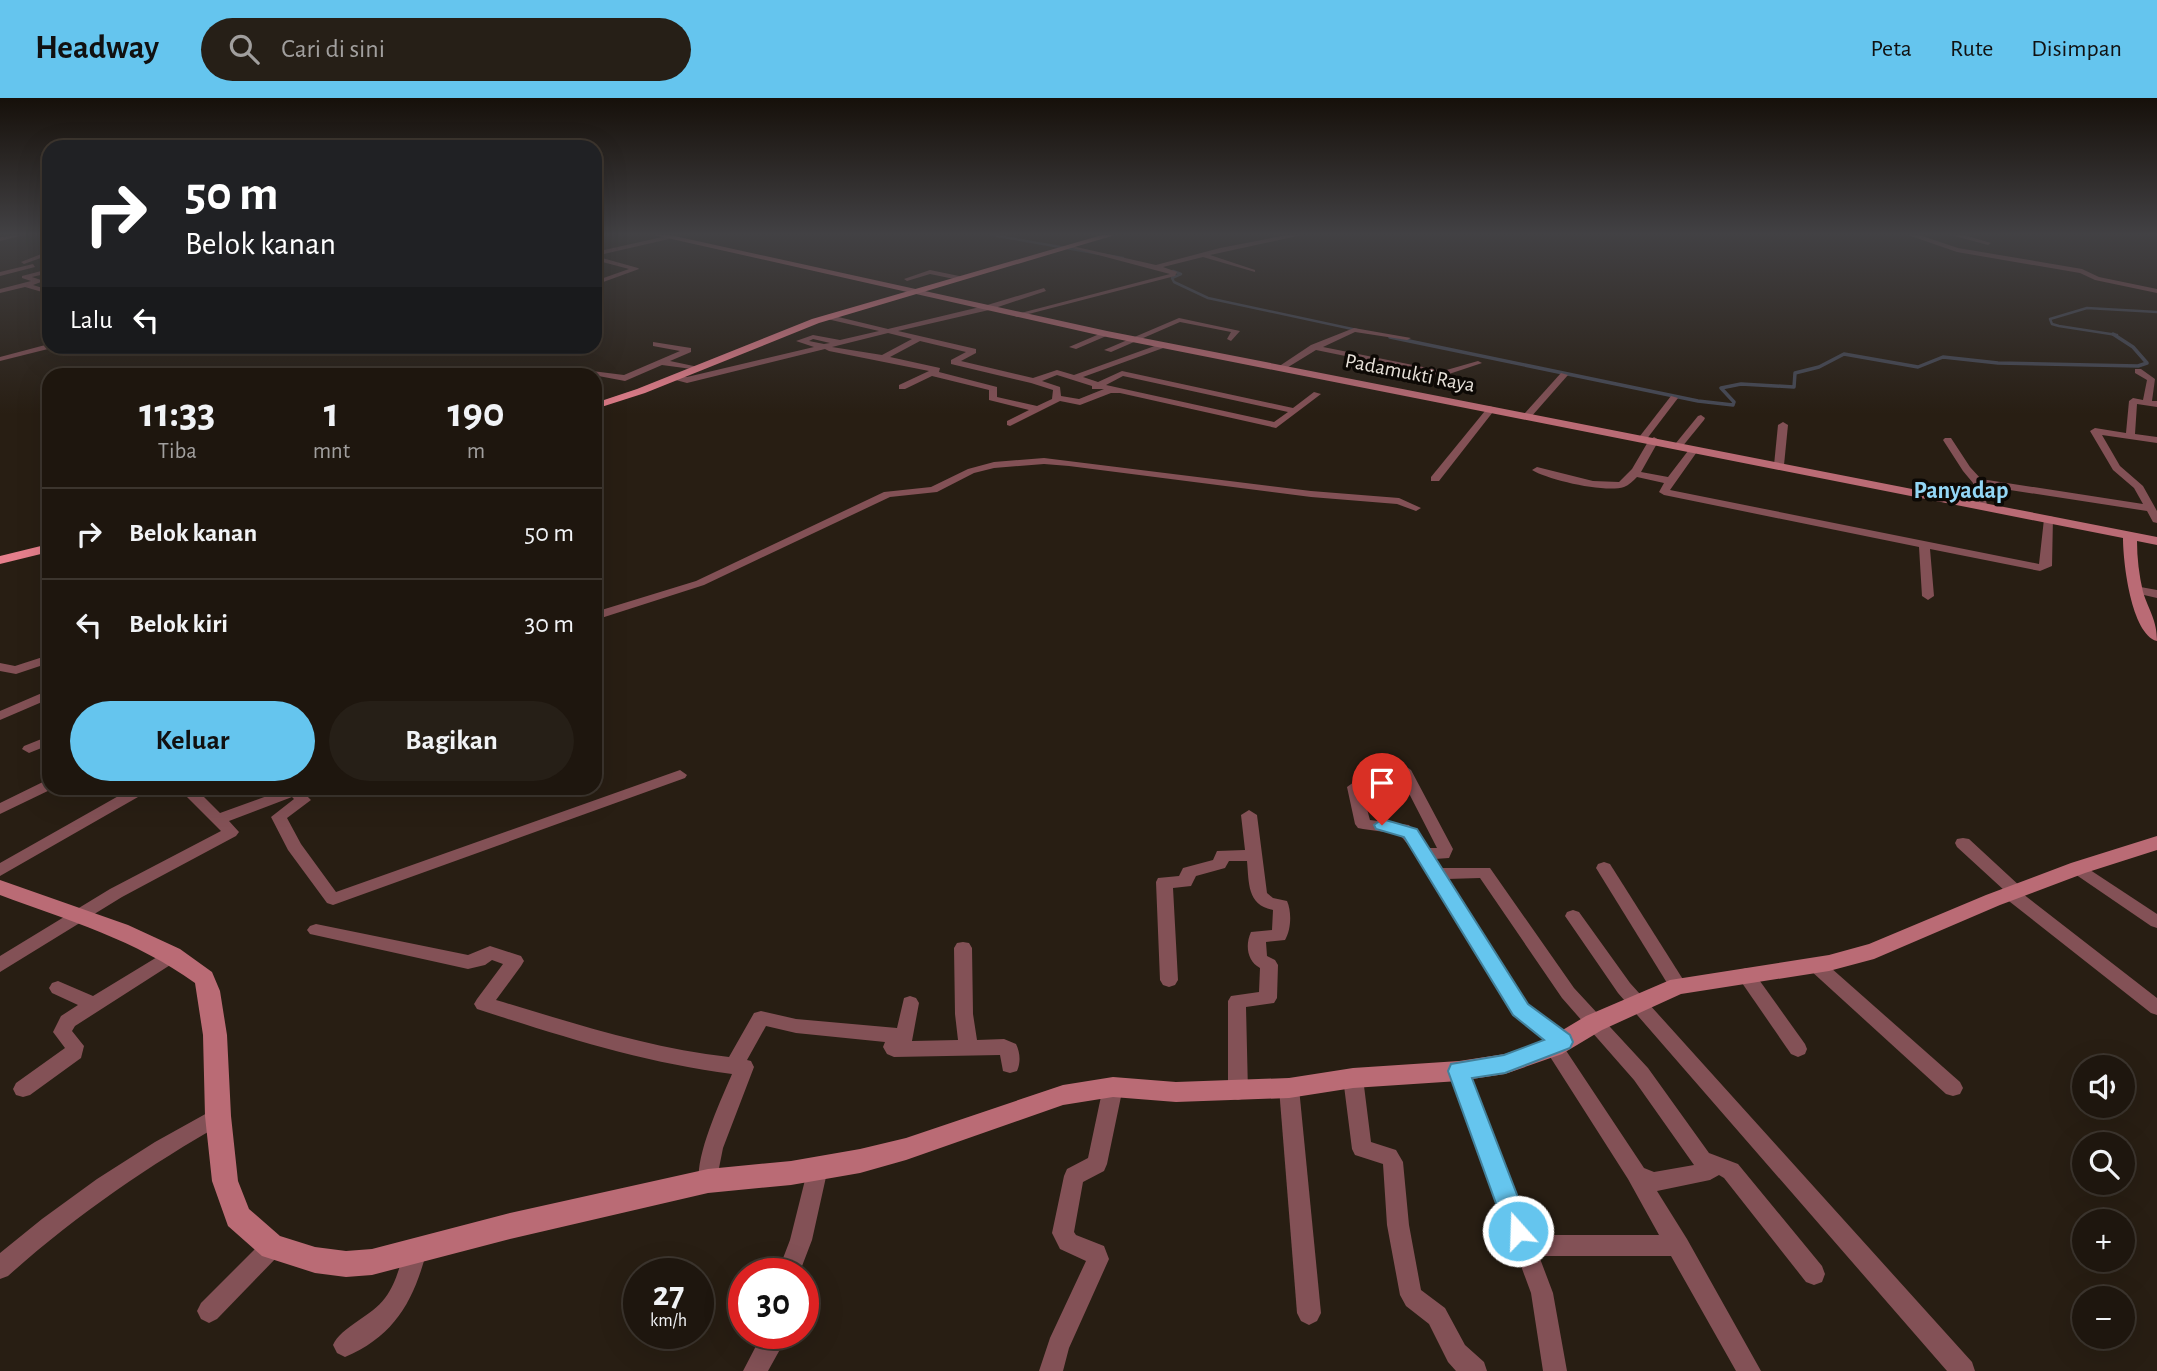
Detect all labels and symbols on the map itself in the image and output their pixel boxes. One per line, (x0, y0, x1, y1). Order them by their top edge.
street label: Padamukti Raya (1343, 350, 1477, 396)
district label: Panyadap (1913, 479, 2009, 503)
pin (1352, 753, 1412, 825)
position arrow (1481, 1194, 1555, 1268)
speed limit sign: 30 (728, 1258, 819, 1349)

